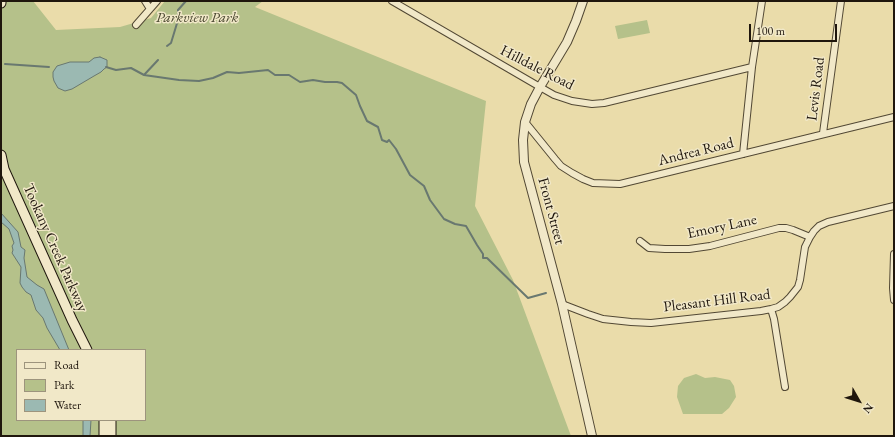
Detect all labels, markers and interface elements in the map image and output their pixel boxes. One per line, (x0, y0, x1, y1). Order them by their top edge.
park label: Parkview Park (156, 9, 238, 27)
scale bar (751, 16, 839, 42)
text: 100 m (756, 23, 785, 39)
street label: Hilldale Road (497, 42, 577, 94)
street label: Levis Road (803, 56, 829, 122)
street label: Andrea Road (656, 134, 736, 170)
street label: Front Street (533, 175, 569, 247)
street label: Tookany Creek Parkway (19, 181, 91, 315)
street label: Emory Lane (686, 211, 758, 243)
street label: Pleasant Hill Road (663, 286, 771, 316)
legend (16, 349, 146, 421)
text: Road (54, 357, 79, 373)
text: Park (54, 377, 74, 393)
north arrow (839, 381, 879, 421)
text: Water (54, 397, 81, 413)
text: N (860, 401, 877, 416)

